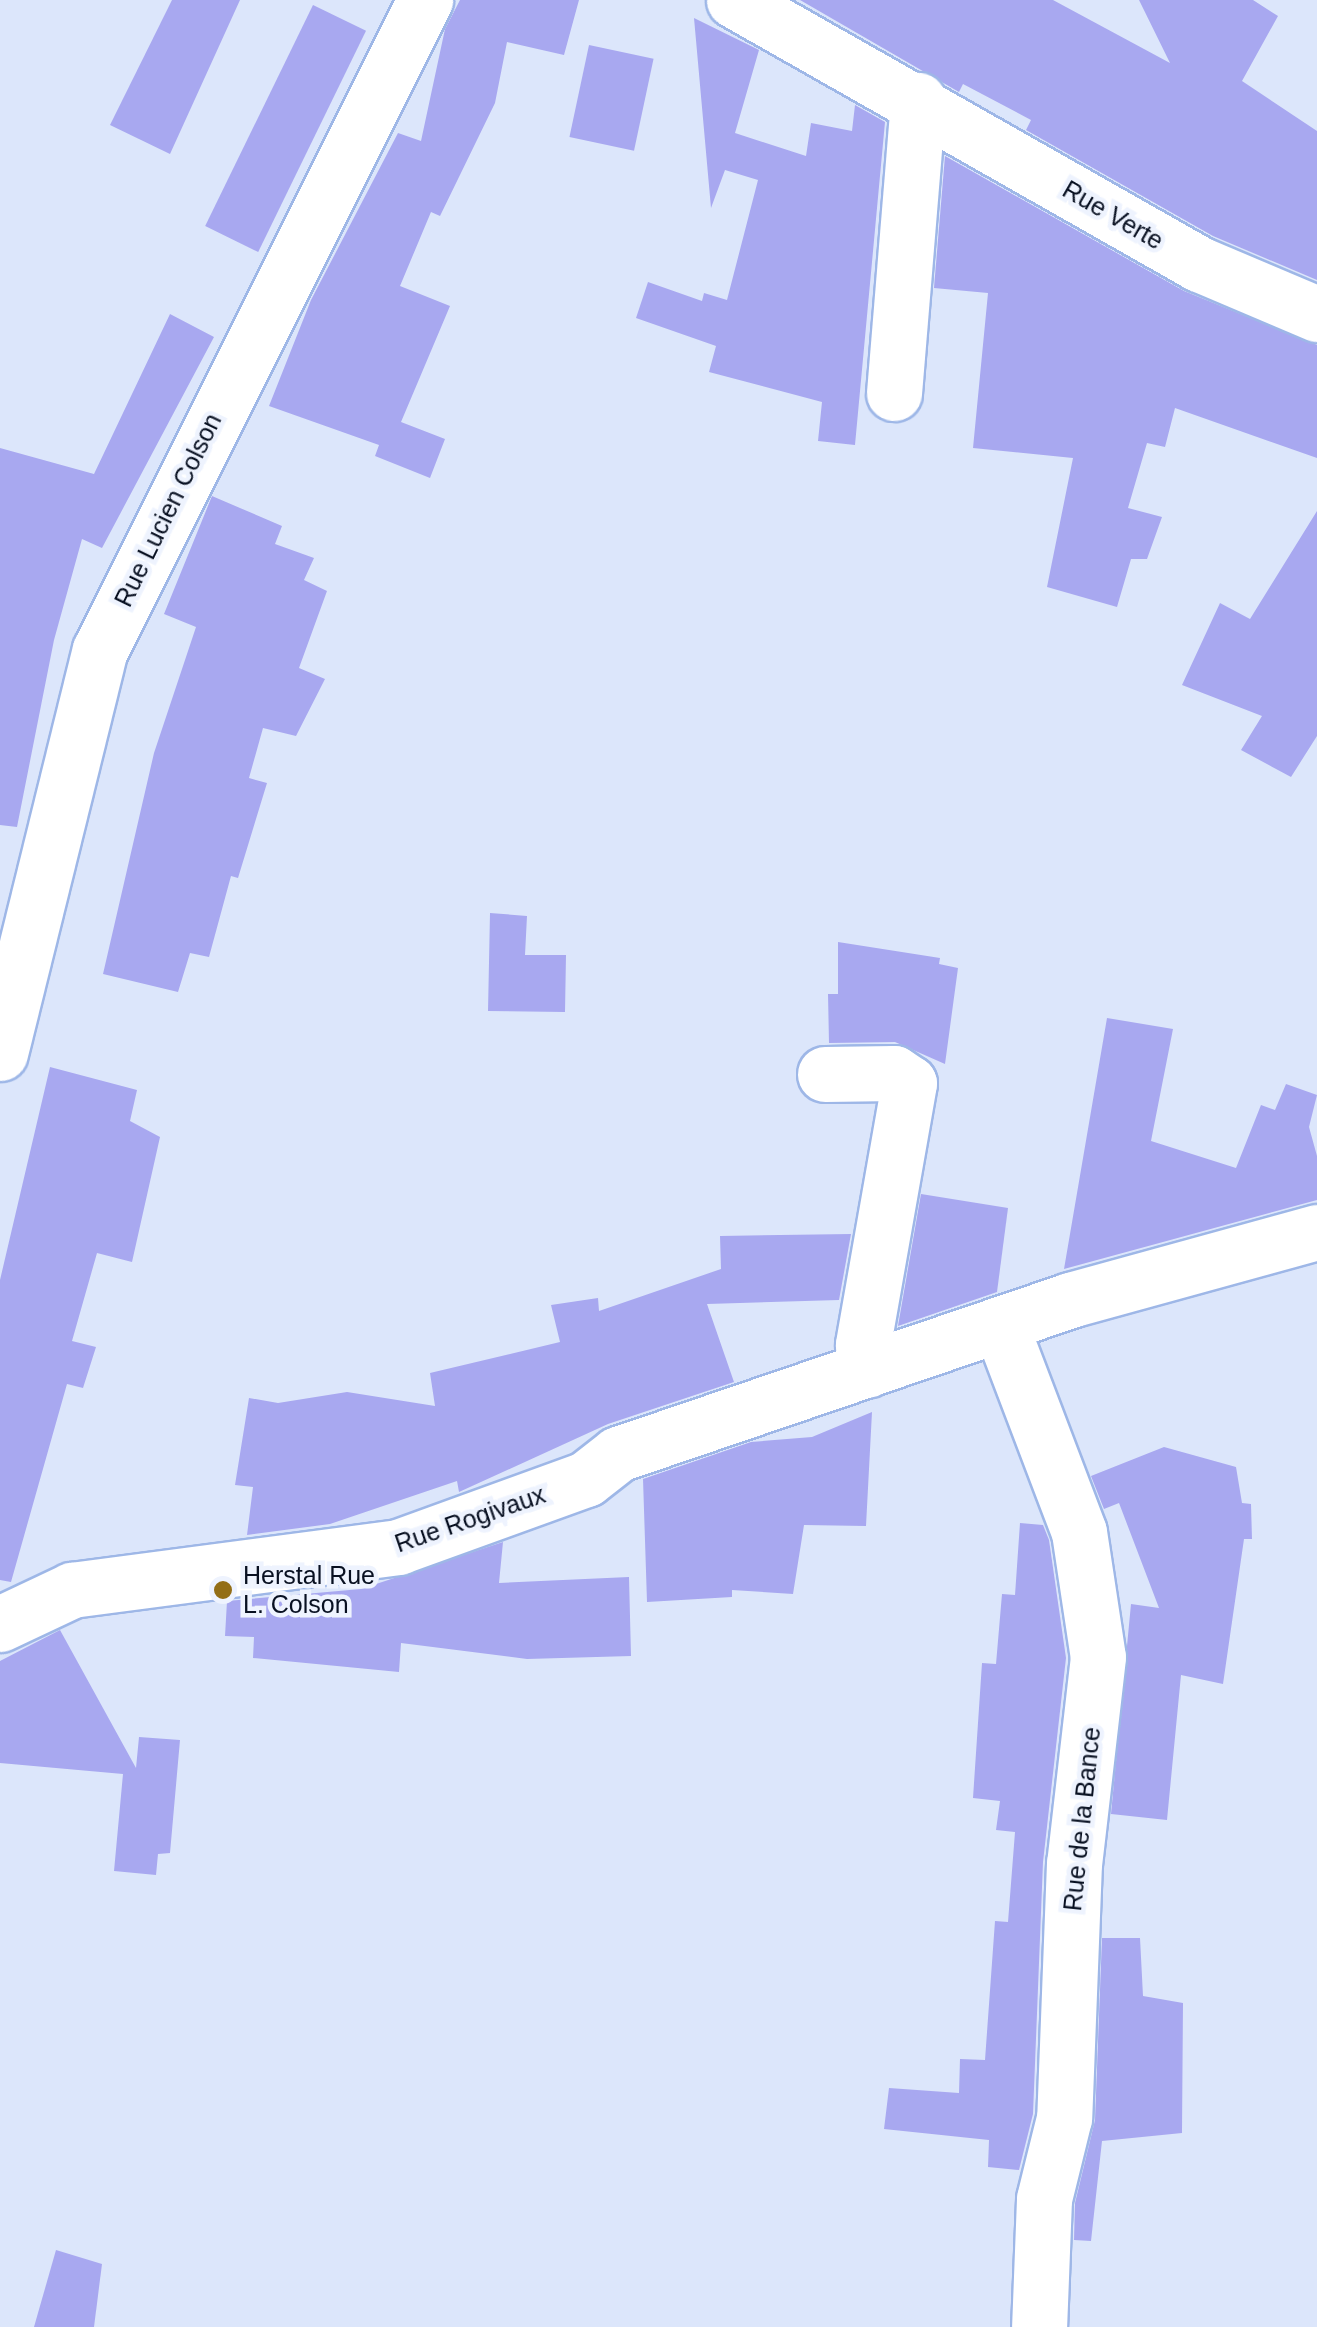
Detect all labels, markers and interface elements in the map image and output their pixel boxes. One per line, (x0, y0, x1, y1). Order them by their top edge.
street label: Rue Verte (1057, 174, 1169, 256)
street label: Rue Lucien Colson (108, 408, 228, 612)
street label: Rue Rogivaux (391, 1479, 549, 1559)
place label: Herstal Rue L. Colson (243, 1561, 375, 1620)
marker: Herstal Rue L. Colson (212, 1579, 234, 1601)
street label: Rue de la Bance (1057, 1726, 1107, 1912)

